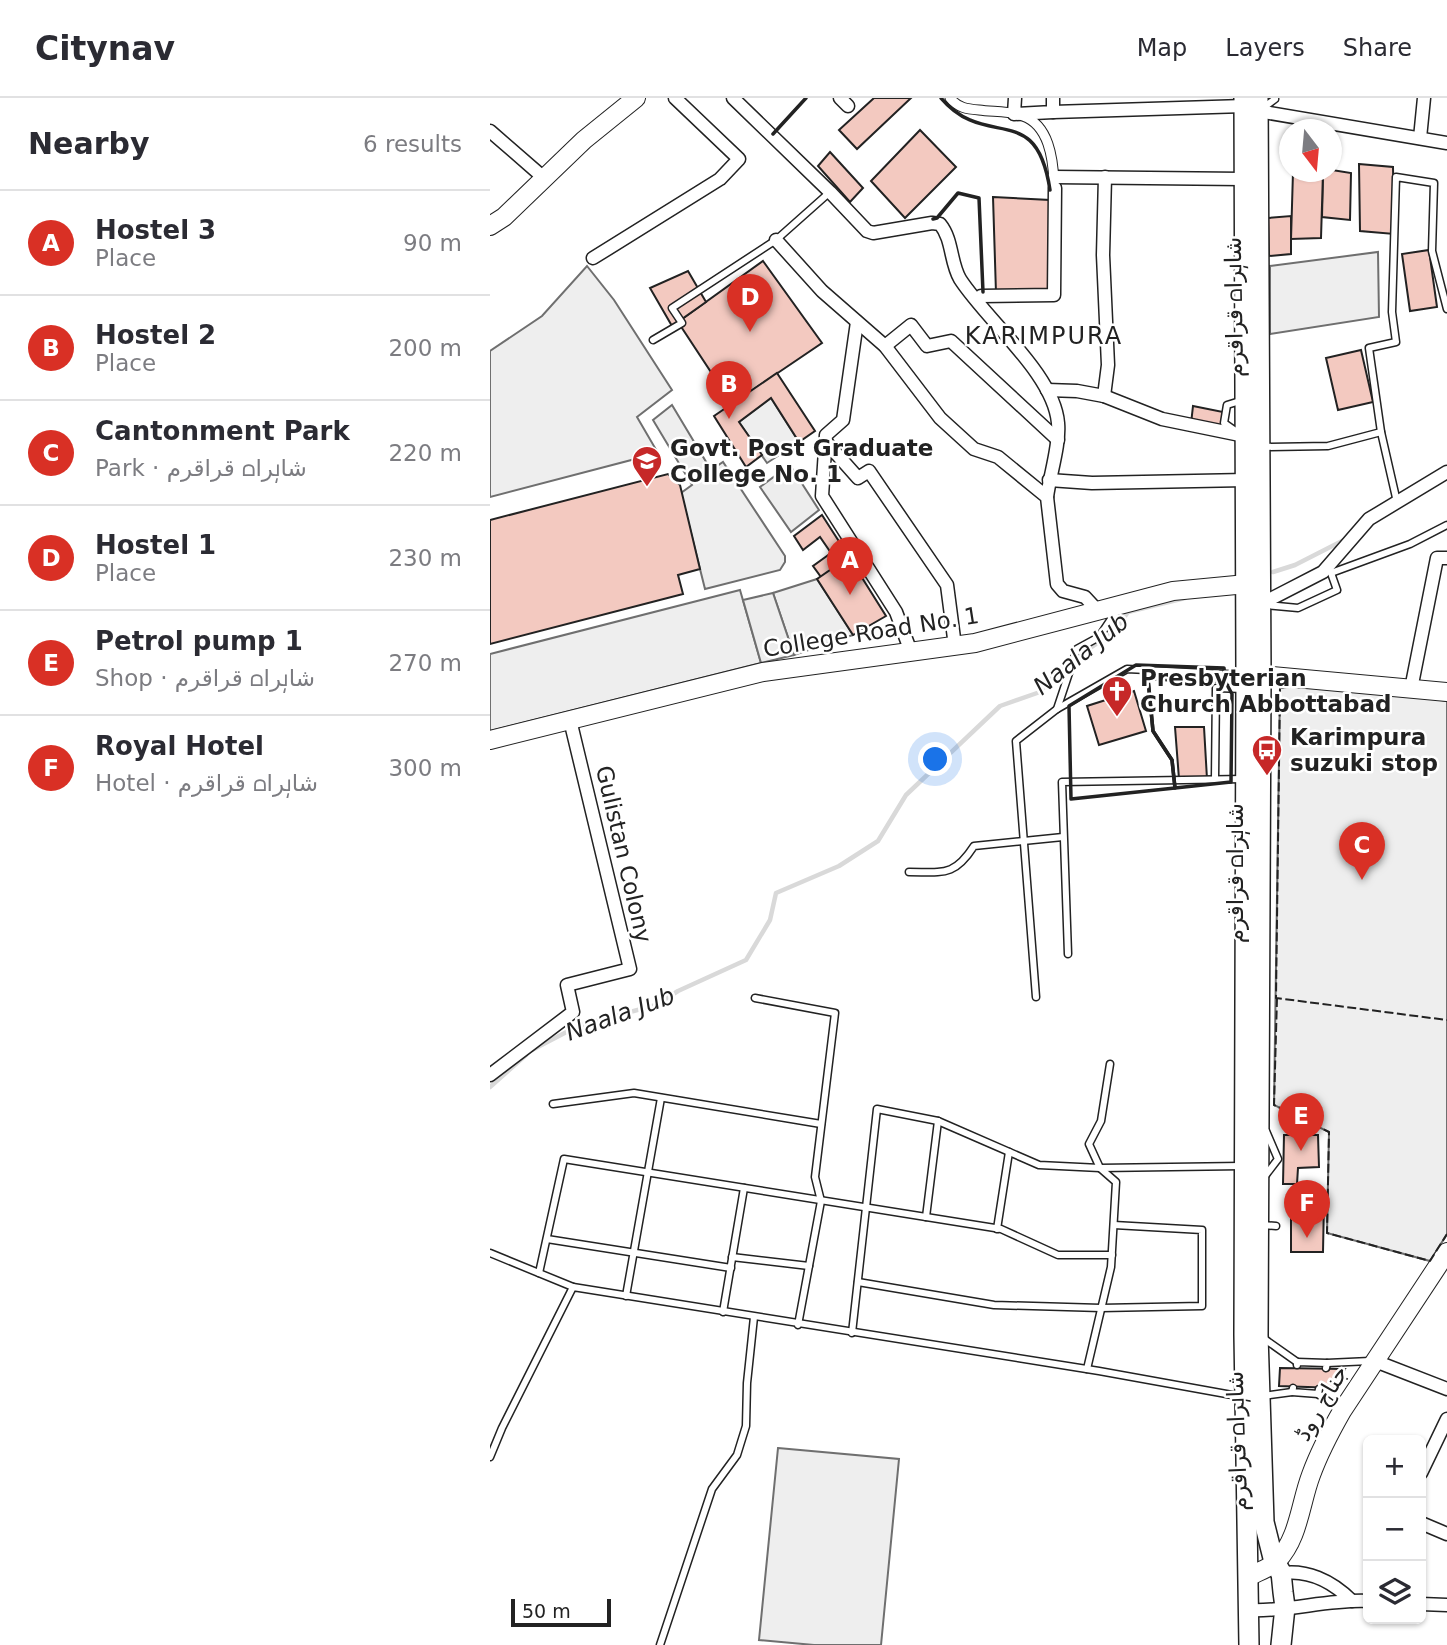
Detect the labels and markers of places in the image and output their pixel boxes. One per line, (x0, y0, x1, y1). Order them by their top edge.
pin: D (727, 274, 773, 332)
pin: B (706, 361, 752, 419)
place label: Govt. Post Graduate College No. 1 (670, 435, 933, 487)
school or university icon: Govt. Post Graduate College No. 1 (630, 444, 664, 488)
pin: A (827, 537, 873, 595)
place label: Presbyterian Church Abbottabad (1140, 665, 1391, 717)
church icon: Presbyterian Church Abbottabad (1100, 674, 1134, 718)
place label: Karimpura suzuki stop (1290, 724, 1438, 776)
bus stop icon: Karimpura suzuki stop (1250, 733, 1284, 777)
pin: C (1339, 822, 1385, 880)
pin: E (1278, 1093, 1324, 1151)
pin: F (1284, 1180, 1330, 1238)

